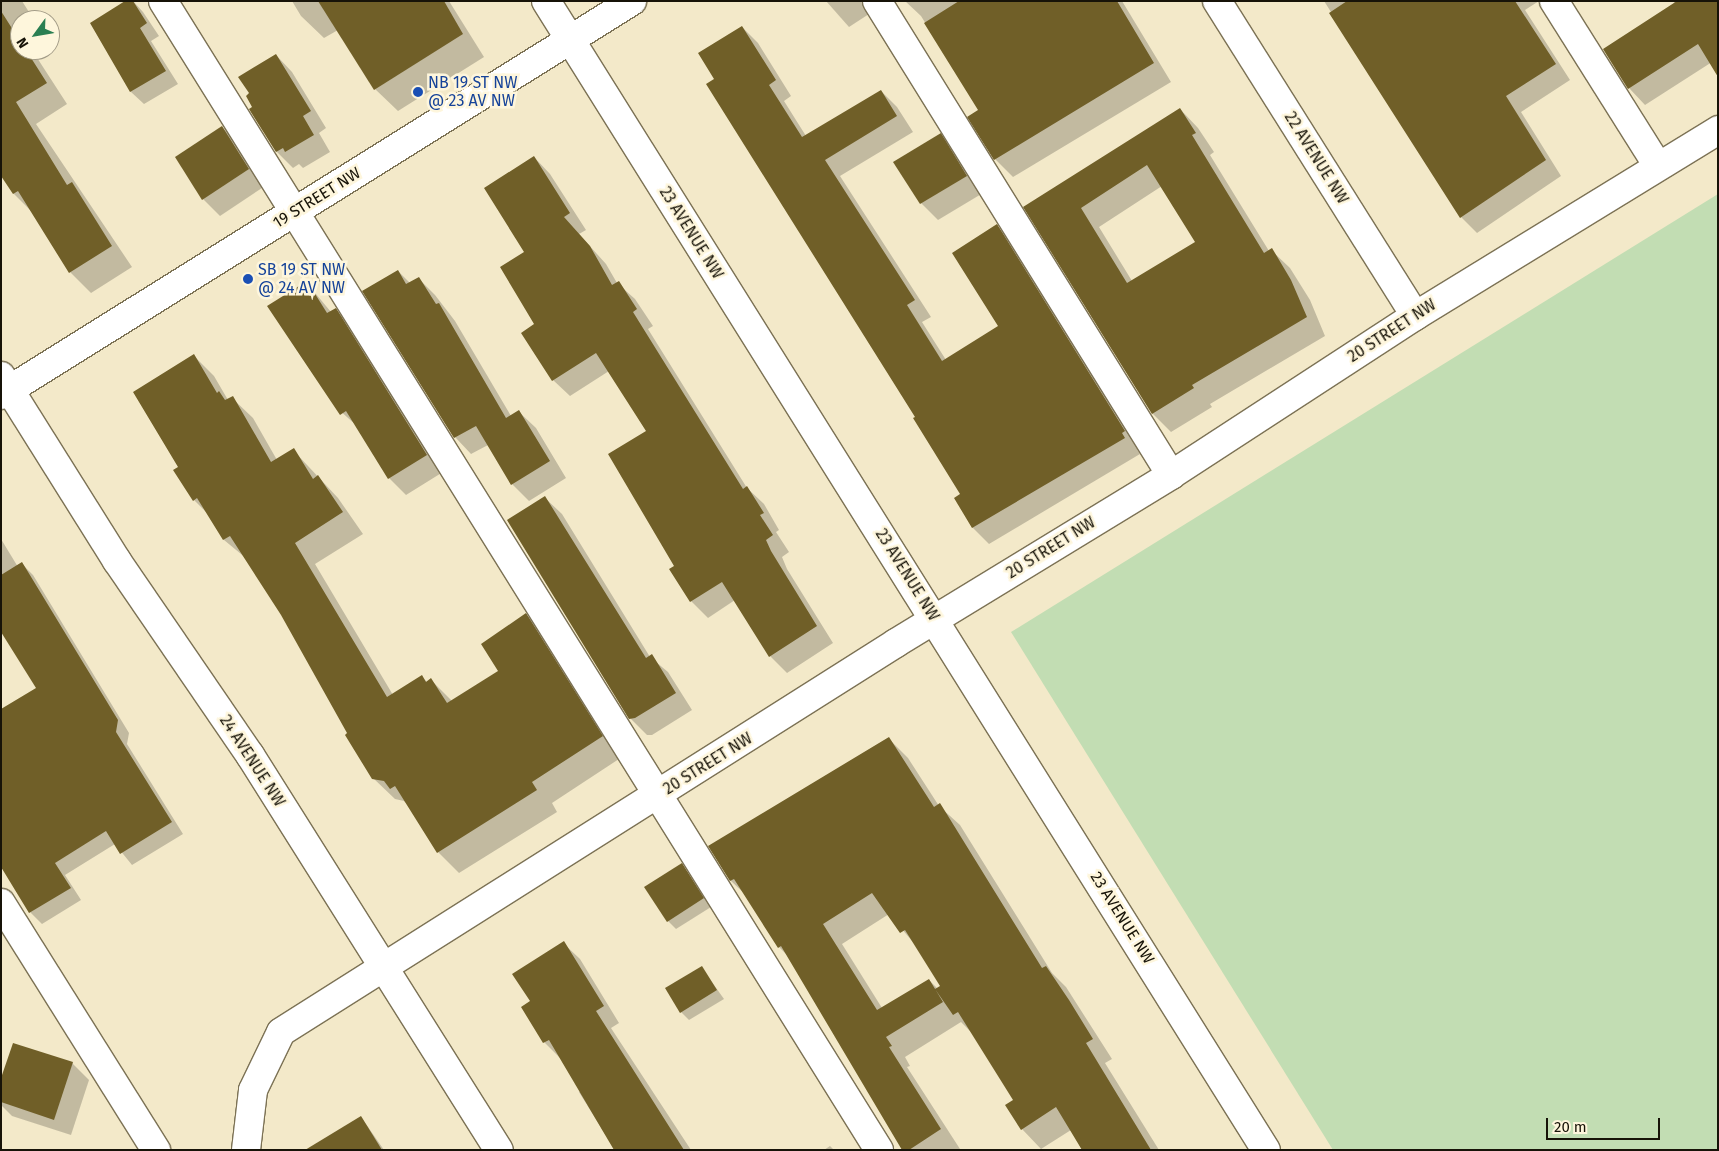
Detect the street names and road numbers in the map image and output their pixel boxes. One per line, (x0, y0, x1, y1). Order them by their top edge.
street label: 22 AVENUE NW (1280, 108, 1352, 208)
street label: 19 STREET NW (270, 163, 364, 233)
street label: 23 AVENUE NW (655, 183, 727, 283)
street label: 20 STREET NW (1344, 295, 1440, 367)
street label: 20 STREET NW (1003, 513, 1099, 583)
street label: 23 AVENUE NW (871, 525, 943, 625)
street label: 24 AVENUE NW (215, 712, 289, 810)
street label: 20 STREET NW (660, 729, 756, 799)
street label: 23 AVENUE NW (1086, 868, 1158, 968)

